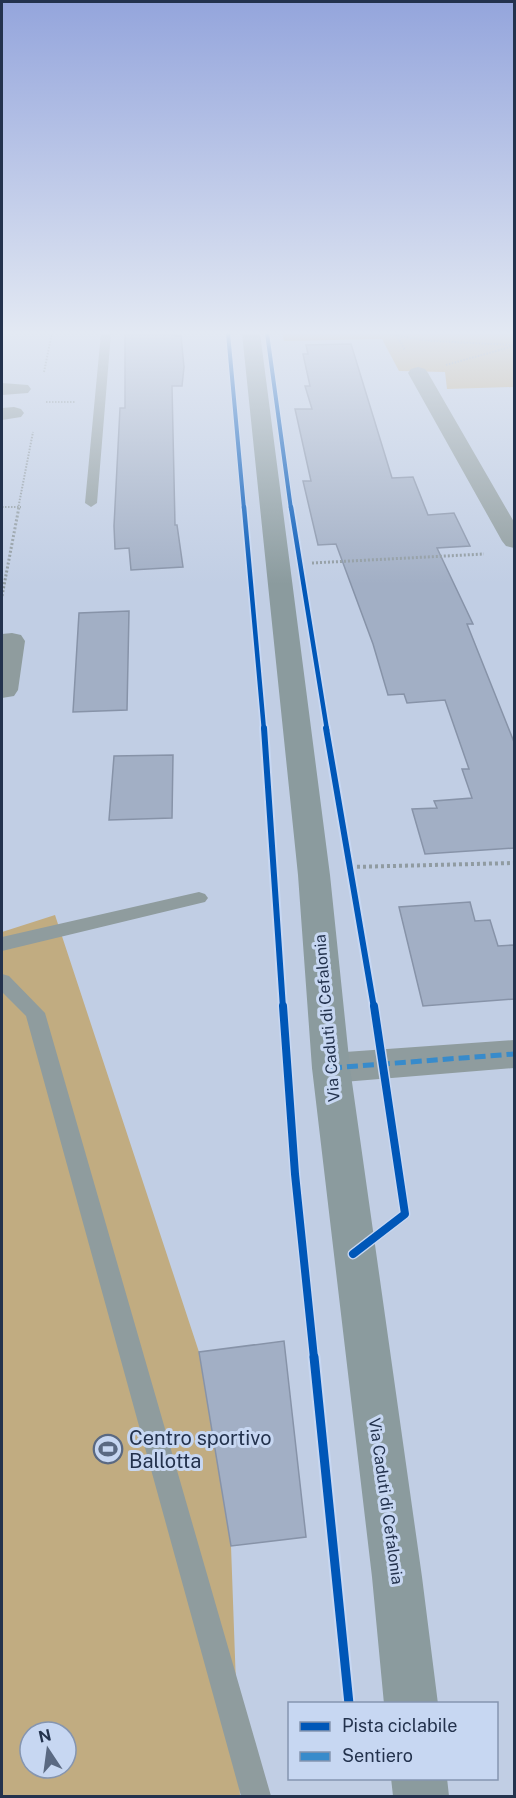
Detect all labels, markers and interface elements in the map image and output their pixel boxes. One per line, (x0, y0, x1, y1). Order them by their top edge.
street label: Via Caduti di Cefalonia (310, 934, 344, 1102)
street label: Via Caduti di Cefalonia (365, 1417, 407, 1585)
place label: Centro sportivo Ballotta (129, 1426, 271, 1473)
sports icon: Centro sportivo Ballotta (92, 1433, 124, 1465)
legend (288, 1702, 498, 1780)
text: Pista ciclabile (342, 1715, 457, 1736)
north arrow (18, 1720, 78, 1780)
text: N (37, 1725, 53, 1747)
text: Sentiero (342, 1745, 413, 1766)

